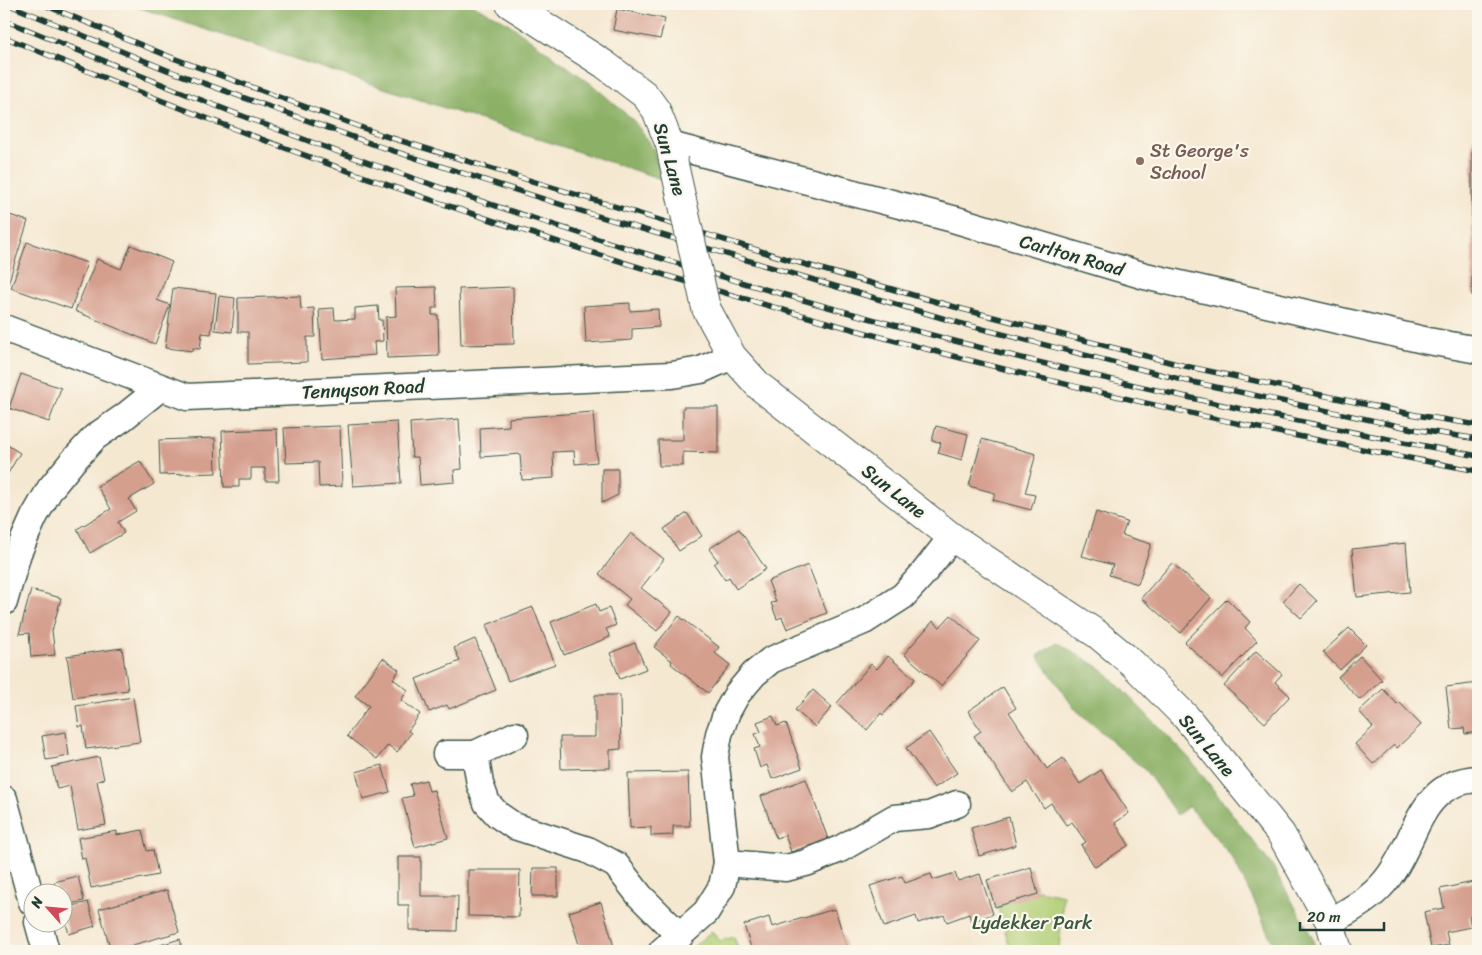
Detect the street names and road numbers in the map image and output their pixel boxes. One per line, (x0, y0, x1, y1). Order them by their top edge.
street label: Sun Lane (644, 118, 696, 200)
street label: Carlton Road (1016, 224, 1129, 286)
street label: Tennyson Road (301, 369, 427, 409)
street label: Sun Lane (854, 455, 934, 527)
street label: Sun Lane (1170, 706, 1244, 784)

